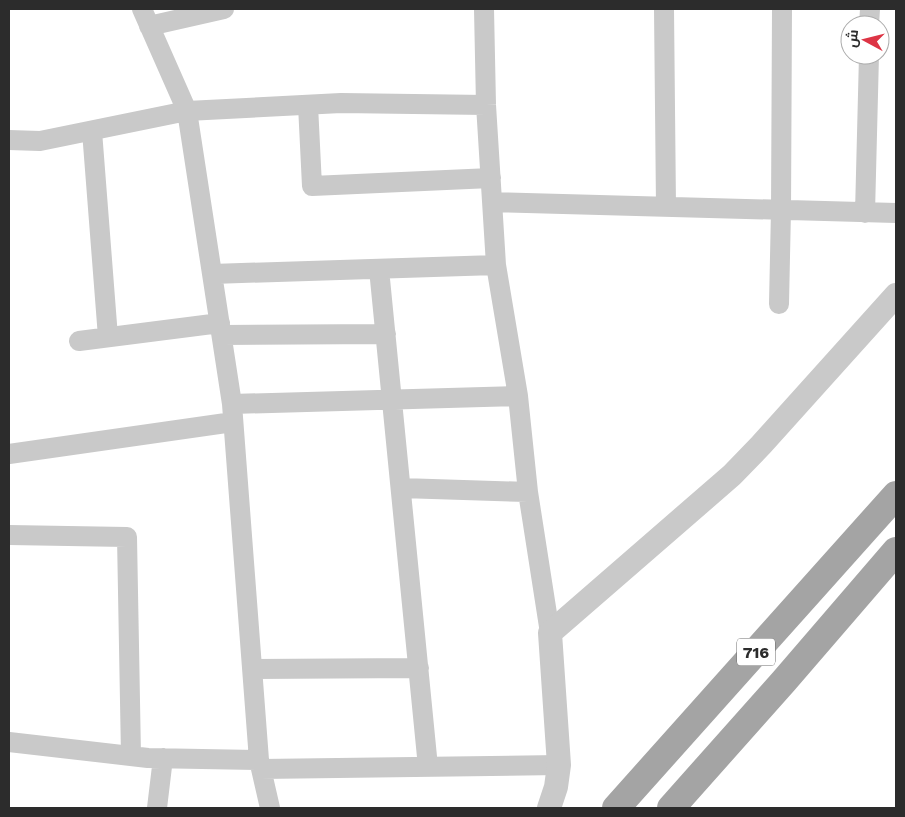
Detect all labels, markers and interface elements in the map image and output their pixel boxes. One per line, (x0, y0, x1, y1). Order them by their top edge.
north arrow (840, 15, 890, 65)
text: ش (843, 28, 862, 48)
road number: 716 (737, 638, 775, 666)

